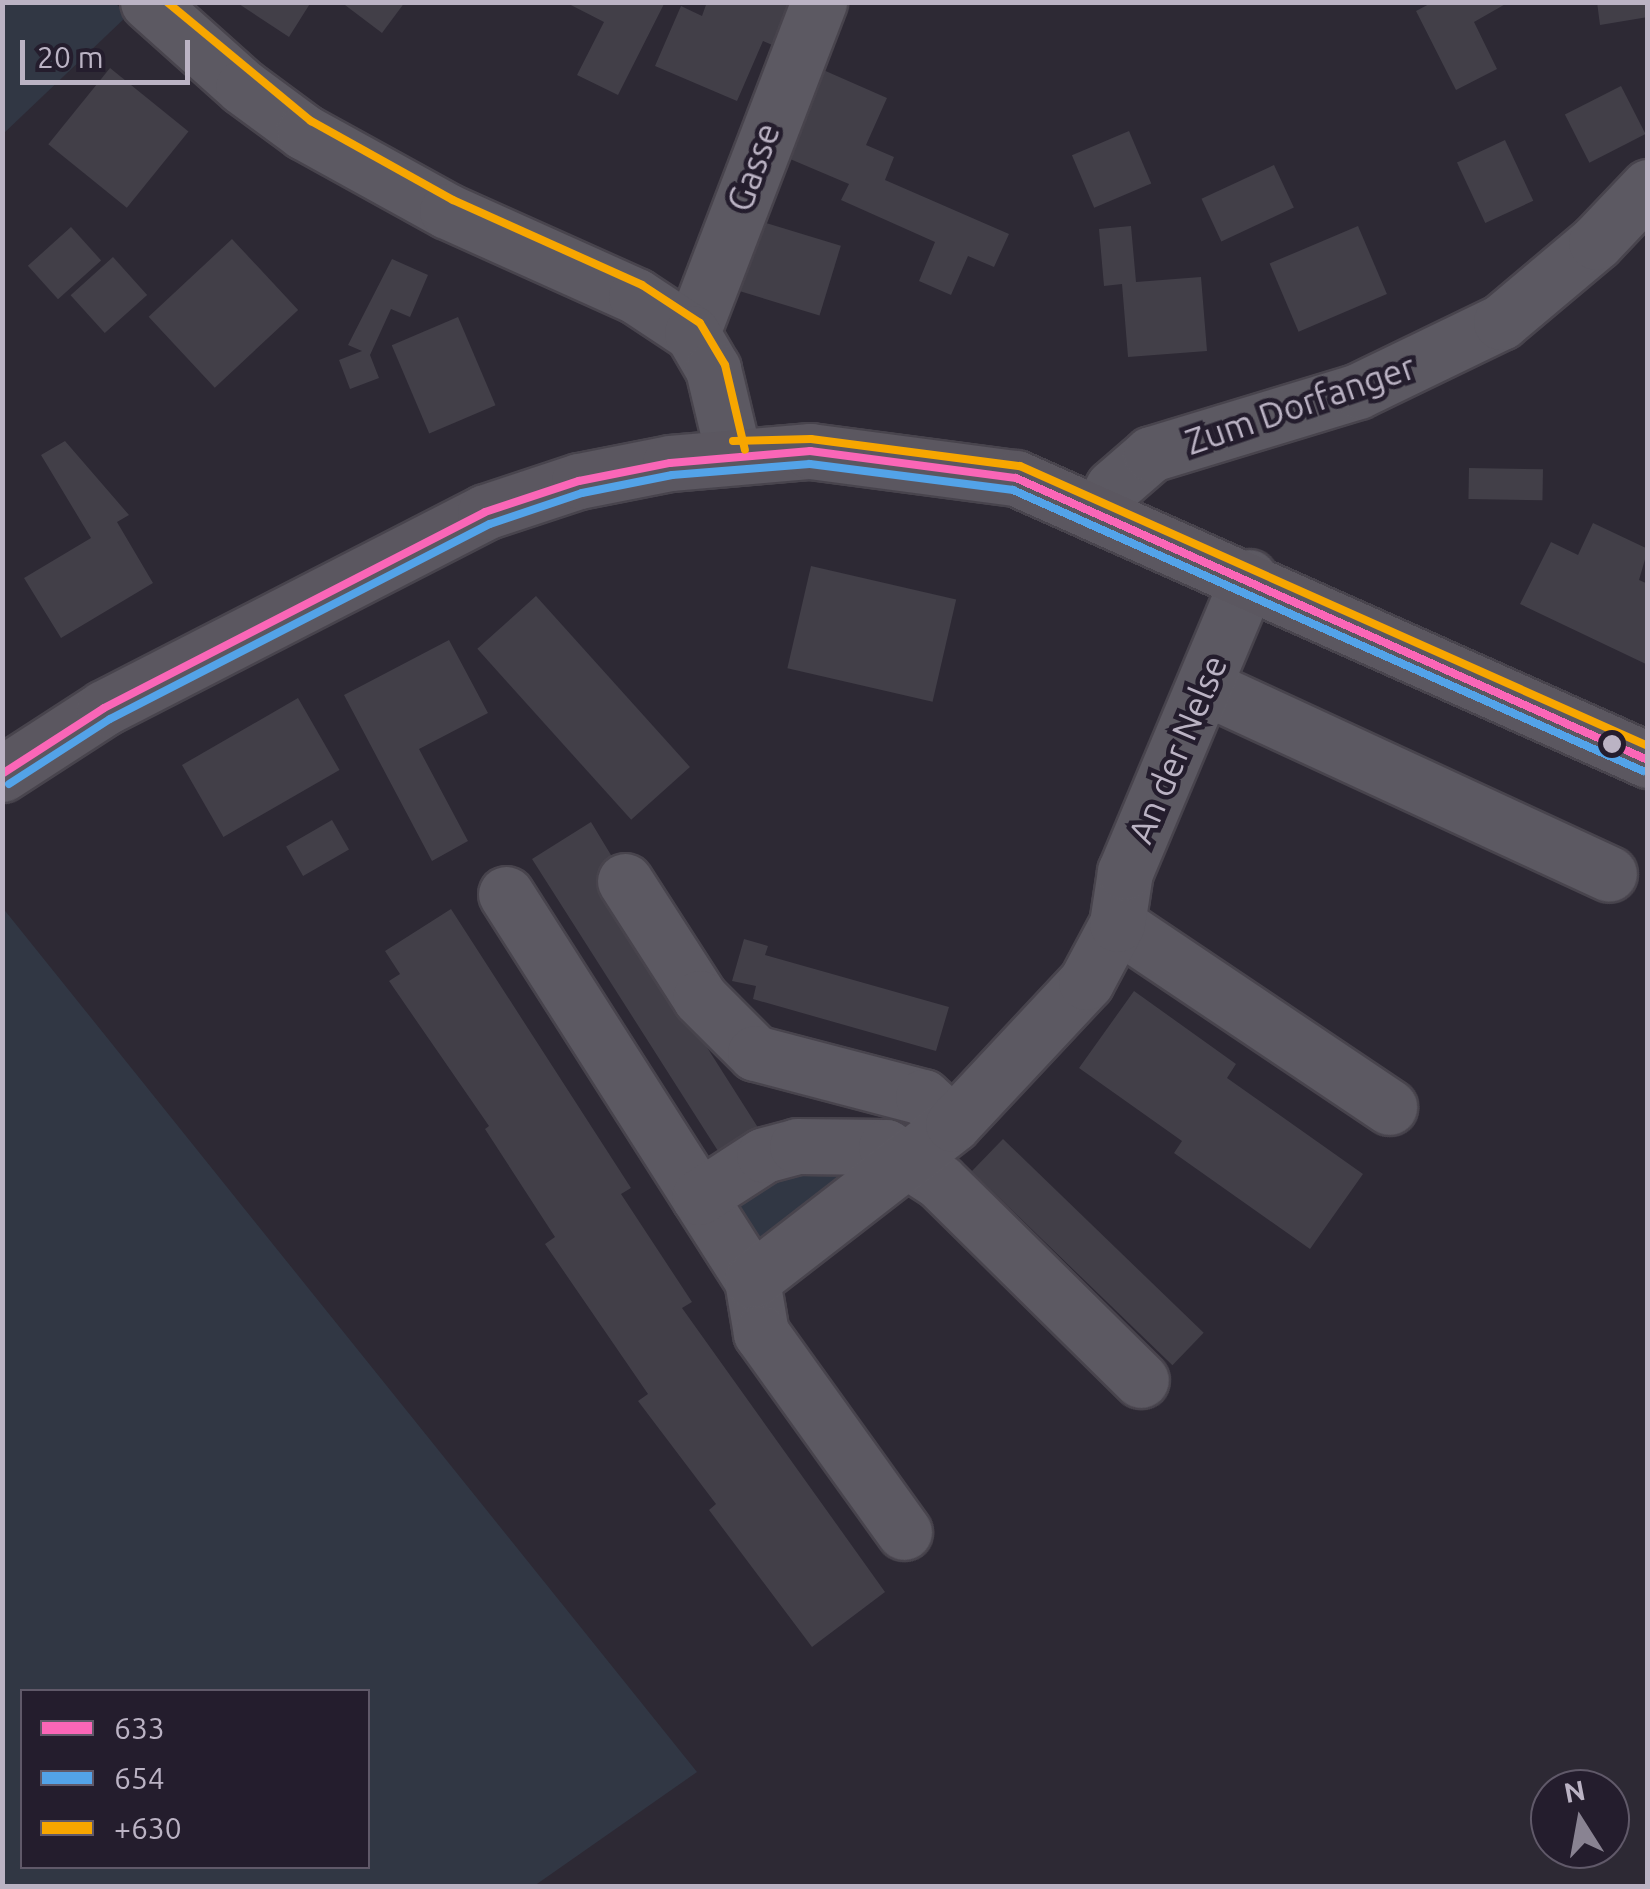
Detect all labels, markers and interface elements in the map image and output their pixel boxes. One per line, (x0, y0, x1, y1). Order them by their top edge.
scale bar (25, 20, 195, 82)
text: 20 m (37, 40, 104, 74)
street label: Gasse (718, 117, 788, 217)
street label: Zum Dorfanger (1180, 345, 1420, 463)
street label: An der Nelse (1119, 649, 1235, 849)
unlabelled marker (1602, 734, 1622, 754)
legend (20, 1689, 370, 1869)
text: 633 (114, 1711, 165, 1745)
text: 654 (114, 1761, 165, 1795)
north arrow (1530, 1769, 1630, 1869)
text: N (1561, 1774, 1588, 1808)
text: +630 (114, 1811, 182, 1845)

